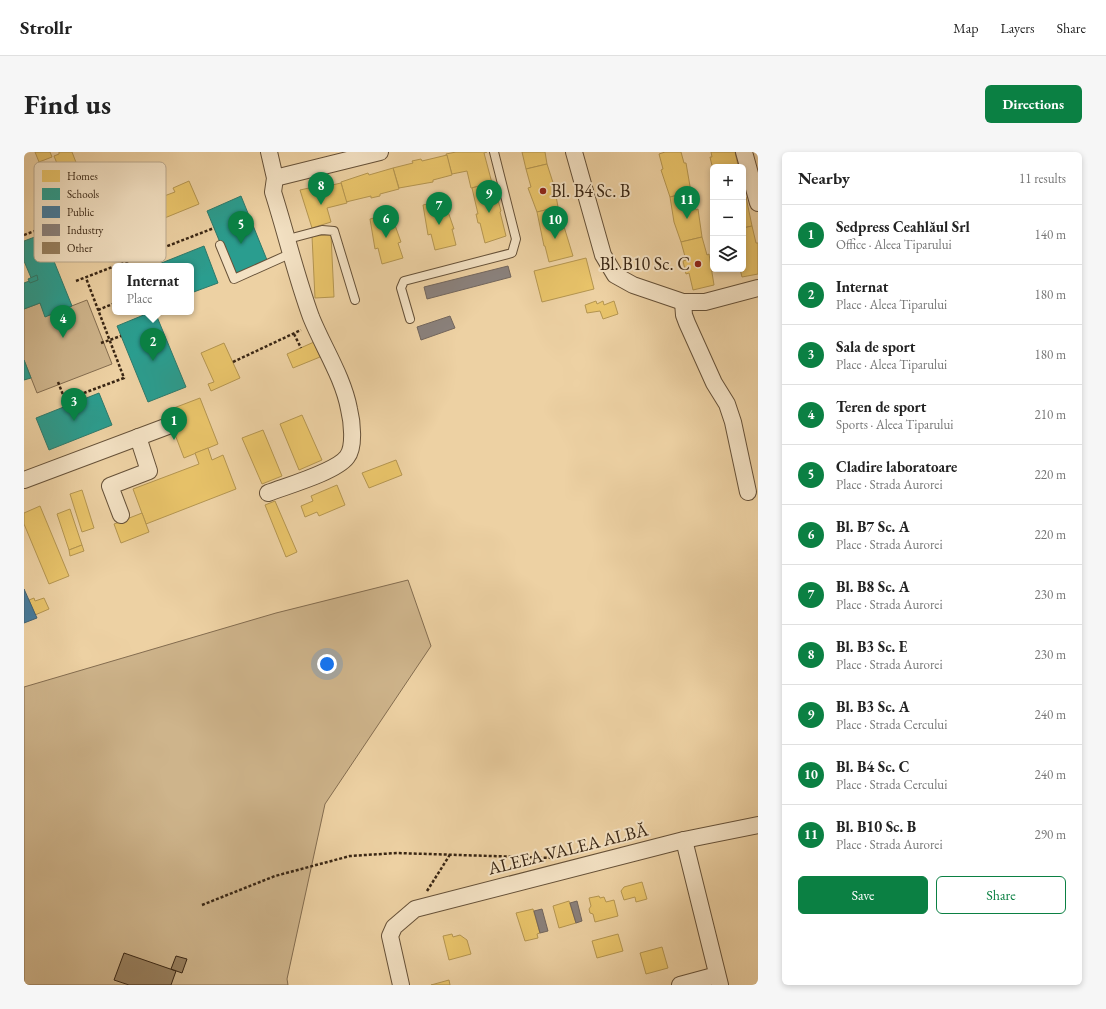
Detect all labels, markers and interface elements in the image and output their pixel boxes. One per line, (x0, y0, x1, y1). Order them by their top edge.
text: Strollr (20, 15, 72, 40)
text: Map (953, 19, 978, 37)
text: Layers (1000, 19, 1035, 37)
text: Share (1057, 19, 1086, 37)
button: Directions (985, 85, 1082, 123)
text: Find us (24, 86, 111, 122)
legend (34, 162, 166, 262)
map controls (710, 164, 746, 272)
button: + (710, 164, 746, 200)
text: Nearby (798, 167, 850, 189)
text: Homes (67, 169, 98, 183)
text: 11 results (1019, 170, 1066, 187)
pin: 8 (308, 172, 334, 205)
place label: Bl. B4 Sc. B (551, 179, 630, 202)
pin: 9 (476, 180, 502, 213)
marker: Bl. B4 Sc. B (538, 186, 548, 196)
pin: 11 (674, 186, 700, 219)
text: Schools (67, 187, 100, 201)
pin: 7 (426, 192, 452, 225)
button: − (710, 200, 746, 236)
text: Public (67, 205, 95, 219)
pin: 6 (373, 205, 399, 238)
pin: 10 (542, 206, 568, 239)
pin: 5 (228, 211, 254, 244)
text: Sedpress Ceahlăul Srl (836, 217, 970, 236)
text: Industry (67, 223, 104, 237)
text: 1 (808, 226, 814, 243)
text: 140 m (1035, 226, 1066, 243)
button: layers (710, 236, 746, 272)
text: Office · Aleea Tiparului (836, 236, 952, 253)
text: Other (67, 241, 93, 255)
place label: Bl. B10 Sc. C (600, 252, 690, 275)
marker: Bl. B10 Sc. C (693, 259, 703, 269)
popup (112, 263, 194, 315)
text: Internat (127, 271, 179, 290)
text: Internat (836, 277, 888, 296)
text: 2 (808, 286, 814, 303)
text: 180 m (1035, 286, 1066, 303)
text: Place (127, 290, 152, 307)
text: Place · Aleea Tiparului (836, 296, 947, 313)
pin: 4 (50, 305, 76, 338)
pin: 2 (140, 328, 166, 361)
text: Sala de sport (836, 337, 915, 356)
text: 3 (808, 346, 814, 363)
text: 180 m (1035, 346, 1066, 363)
text: Place · Aleea Tiparului (836, 356, 947, 373)
pin: 3 (61, 388, 87, 421)
text: Teren de sport (836, 397, 926, 416)
text: 4 (808, 406, 814, 423)
text: 210 m (1035, 406, 1066, 423)
pin: 1 (161, 407, 187, 440)
text: Sports · Aleea Tiparului (836, 416, 953, 433)
text: Cladire laboratoare (836, 457, 957, 476)
text: 5 (808, 466, 814, 483)
text: 220 m (1035, 466, 1066, 483)
text: Place · Strada Aurorei (836, 476, 943, 493)
text: Bl. B7 Sc. A (836, 517, 910, 536)
text: 6 (808, 526, 814, 543)
text: 220 m (1035, 526, 1066, 543)
text: Place · Strada Aurorei (836, 536, 943, 553)
text: Bl. B8 Sc. A (836, 577, 910, 596)
text: 7 (808, 586, 814, 603)
text: 230 m (1035, 586, 1066, 603)
text: Place · Strada Aurorei (836, 596, 943, 613)
text: Bl. B3 Sc. E (836, 637, 907, 656)
text: 8 (808, 646, 814, 663)
text: 230 m (1035, 646, 1066, 663)
your location (317, 654, 337, 674)
text: Place · Strada Aurorei (836, 656, 943, 673)
text: Bl. B3 Sc. A (836, 697, 910, 716)
text: 9 (808, 706, 814, 723)
text: 240 m (1035, 706, 1066, 723)
text: Place · Strada Cercului (836, 716, 947, 733)
text: Bl. B4 Sc. C (836, 757, 909, 776)
text: 10 (804, 766, 818, 783)
text: 240 m (1035, 766, 1066, 783)
text: Place · Strada Cercului (836, 776, 947, 793)
street label: ALEEA VALEA ALBĂ (484, 817, 651, 880)
text: Bl. B10 Sc. B (836, 817, 916, 836)
text: 11 (804, 826, 818, 843)
text: 290 m (1035, 826, 1066, 843)
text: Place · Strada Aurorei (836, 836, 943, 853)
button: Save (798, 876, 928, 914)
button: Share (936, 876, 1066, 914)

